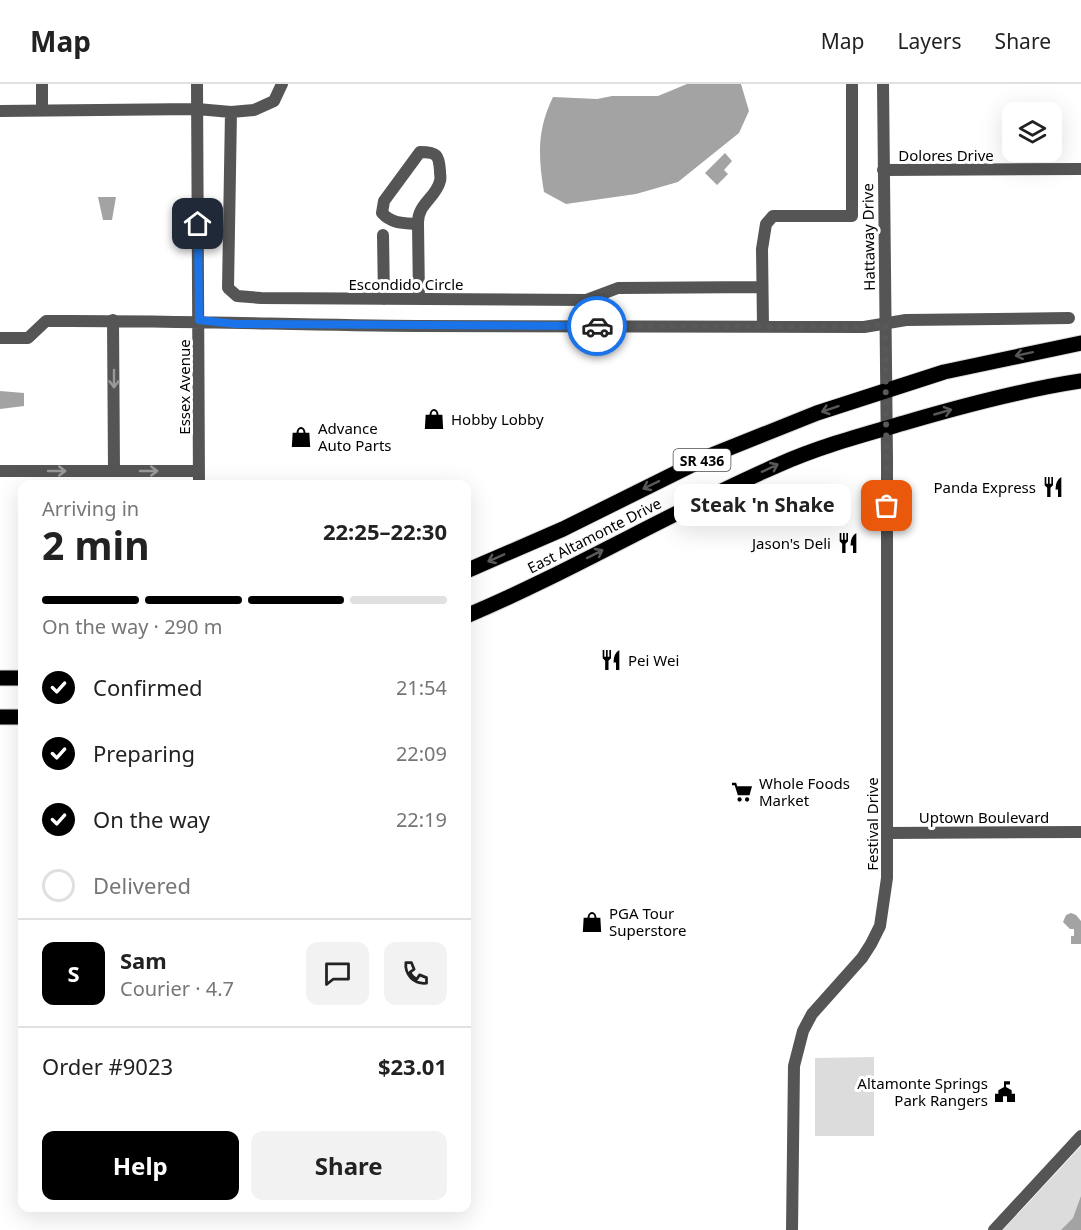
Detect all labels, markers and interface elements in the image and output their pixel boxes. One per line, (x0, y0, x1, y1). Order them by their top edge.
text: Map (30, 22, 91, 60)
text: Map (821, 27, 865, 55)
text: Layers (898, 27, 962, 55)
text: Share (995, 27, 1051, 55)
map controls (1002, 102, 1062, 162)
button: layers (1002, 102, 1062, 162)
street label: Dolores Drive (898, 145, 994, 165)
street label: Hattaway Drive (857, 183, 879, 291)
pin (172, 198, 223, 249)
icon: home (181, 207, 214, 240)
street label: Escondido Circle (348, 274, 464, 294)
courier (567, 296, 627, 356)
icon: car (581, 310, 614, 343)
street label: Essex Avenue (174, 339, 194, 435)
one-way arrow (1014, 349, 1034, 360)
one-way arrow (108, 368, 119, 388)
one-way arrow (821, 404, 840, 415)
one-way arrow (933, 406, 952, 417)
shop icon: Hobby Lobby (422, 407, 446, 431)
place label: Hobby Lobby (451, 409, 544, 429)
place label: Advance Auto Parts (318, 418, 392, 455)
shop icon: Advance Auto Parts (289, 425, 313, 449)
road number: SR 436 (674, 449, 730, 471)
one-way arrow (761, 462, 779, 474)
one-way arrow (47, 465, 67, 477)
one-way arrow (138, 465, 158, 477)
restaurant icon: Panda Express (1041, 475, 1065, 499)
place label: Panda Express (933, 477, 1036, 497)
one-way arrow (642, 480, 660, 492)
pin (861, 480, 912, 531)
callout: Steak 'n Shake (674, 485, 851, 527)
icon: bag (870, 489, 903, 522)
text: Steak 'n Shake (690, 491, 835, 518)
street label: East Altamonte Drive (524, 493, 664, 577)
text: Arriving in (42, 495, 139, 522)
text: 22:25–22:30 (323, 516, 447, 546)
text: 2 min (42, 518, 149, 571)
restaurant icon: Jason's Deli (836, 531, 860, 555)
place label: Jason's Deli (750, 533, 831, 553)
one-way arrow (586, 548, 603, 560)
one-way arrow (488, 553, 506, 564)
text: On the way · 290 m (42, 613, 222, 640)
restaurant icon: Pei Wei (599, 648, 623, 672)
place label: Pei Wei (628, 650, 679, 670)
icon: check (42, 671, 75, 704)
text: Confirmed (93, 672, 203, 702)
text: 21:54 (396, 674, 447, 701)
icon: check (42, 737, 75, 770)
text: Preparing (93, 738, 195, 768)
text: 22:09 (396, 740, 447, 767)
place label: Whole Foods Market (759, 773, 850, 810)
street label: Festival Drive (862, 777, 882, 871)
supermarket icon: Whole Foods Market (730, 780, 754, 804)
icon: check (42, 803, 75, 836)
text: On the way (93, 804, 210, 834)
text: 22:19 (396, 806, 447, 833)
street label: Uptown Boulevard (919, 807, 1049, 827)
text: Delivered (93, 870, 191, 900)
place label: PGA Tour Superstore (609, 903, 686, 940)
shop icon: PGA Tour Superstore (580, 910, 604, 934)
button: chat (306, 942, 369, 1005)
button: phone (384, 942, 447, 1005)
text: Sam (120, 945, 167, 975)
text: S (67, 958, 80, 988)
text: Courier · 4.7 (120, 975, 234, 1002)
text: Order #9023 (42, 1051, 173, 1081)
text: $23.01 (378, 1051, 447, 1081)
place label: Altamonte Springs Park Rangers (857, 1073, 988, 1110)
public building icon: Altamonte Springs Park Rangers (993, 1080, 1017, 1104)
button: Help (42, 1131, 239, 1200)
button: Share (251, 1131, 447, 1200)

